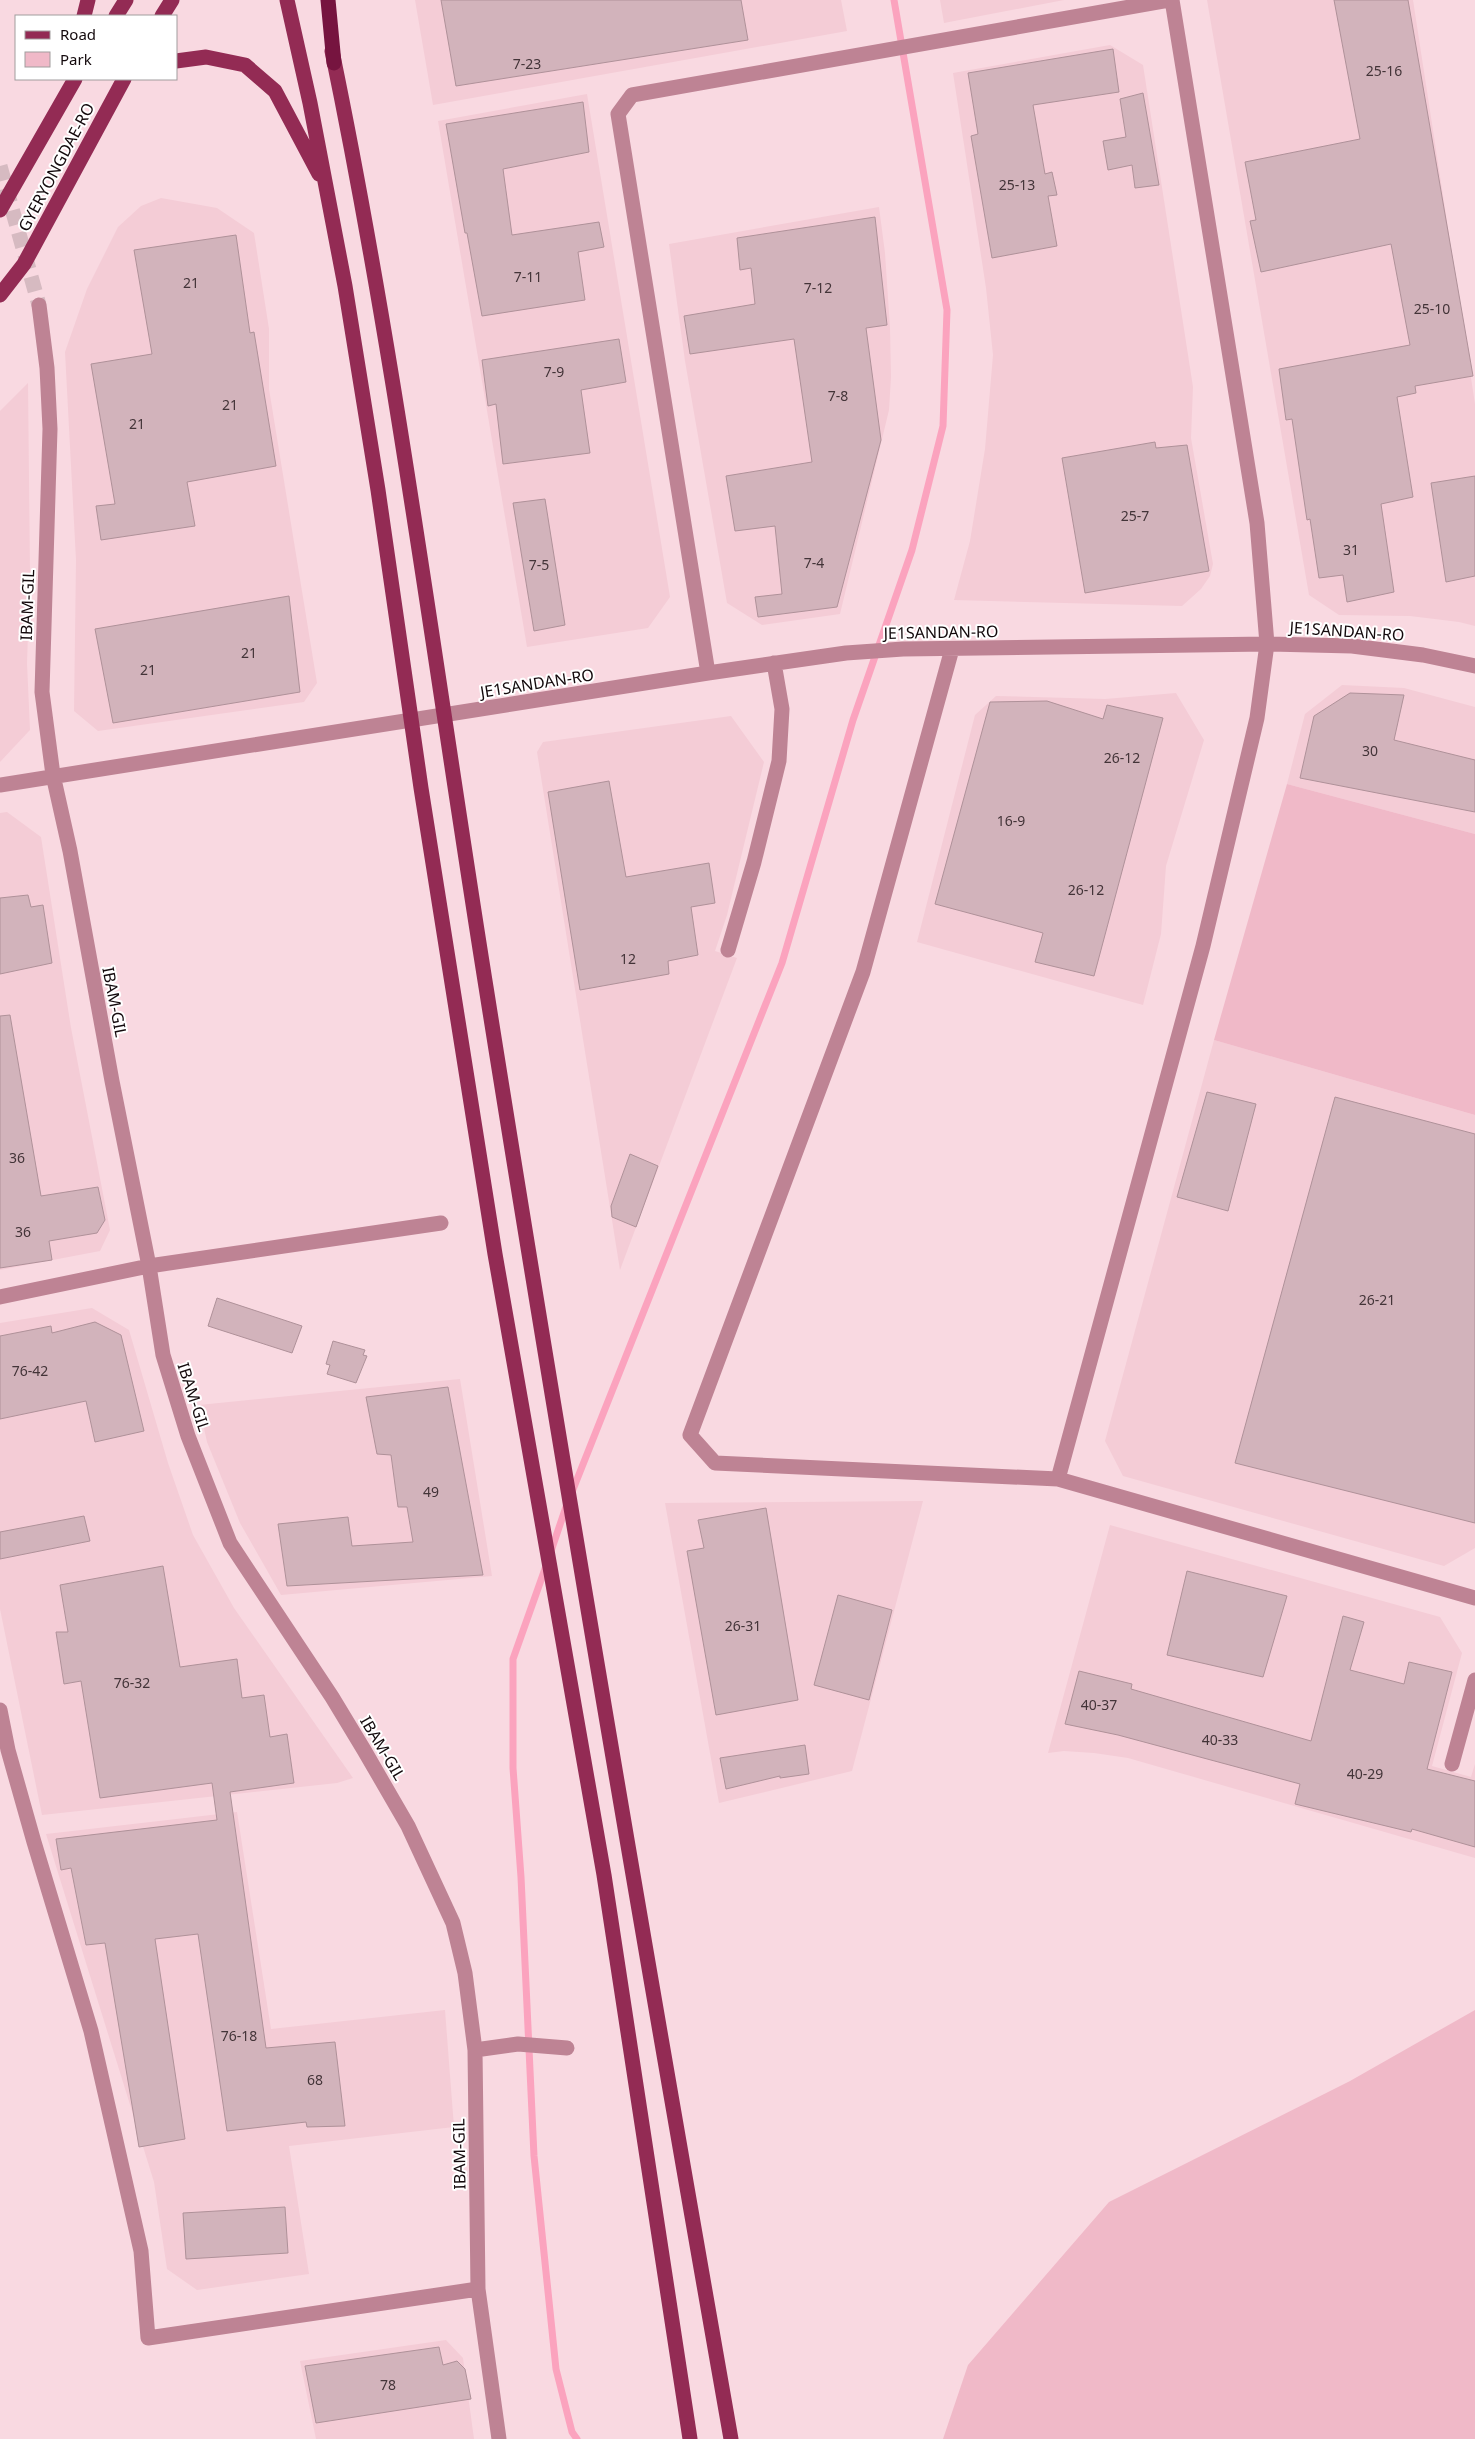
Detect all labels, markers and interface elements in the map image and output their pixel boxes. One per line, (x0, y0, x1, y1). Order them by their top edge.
legend (15, 15, 178, 80)
text: Road (60, 24, 96, 44)
text: Park (60, 49, 92, 69)
house number: 7-23 (513, 54, 541, 73)
house number: 25-16 (1366, 61, 1402, 80)
street label: GYERYONGDAE-RO (13, 99, 99, 235)
house number: 25-13 (999, 175, 1035, 194)
house number: 7-11 (514, 267, 542, 286)
house number: 21 (183, 273, 199, 292)
house number: 7-12 (804, 278, 832, 297)
house number: 25-10 (1414, 299, 1450, 318)
house number: 7-9 (544, 362, 564, 381)
house number: 7-8 (828, 386, 848, 405)
house number: 21 (222, 395, 238, 414)
house number: 21 (129, 414, 145, 433)
house number: 25-7 (1121, 506, 1149, 525)
house number: 31 (1343, 540, 1359, 559)
house number: 7-4 (804, 553, 824, 572)
house number: 7-5 (529, 555, 549, 574)
street label: IBAM-GIL (15, 569, 39, 641)
street label: JE1SANDAN-RO (1287, 616, 1405, 646)
street label: JE1SANDAN-RO (881, 620, 999, 644)
house number: 21 (241, 643, 257, 662)
house number: 21 (140, 660, 156, 679)
street label: JE1SANDAN-RO (477, 663, 595, 703)
house number: 30 (1362, 741, 1378, 760)
house number: 26-12 (1104, 748, 1140, 767)
house number: 16-9 (997, 811, 1025, 830)
house number: 26-12 (1068, 880, 1104, 899)
house number: 12 (620, 949, 636, 968)
street label: IBAM-GIL (97, 965, 133, 1039)
house number: 36 (9, 1148, 25, 1167)
house number: 36 (15, 1222, 31, 1241)
house number: 26-21 (1359, 1290, 1395, 1309)
street label: IBAM-GIL (173, 1360, 215, 1434)
house number: 76-42 (12, 1361, 48, 1380)
house number: 49 (423, 1482, 439, 1501)
house number: 26-31 (725, 1616, 761, 1635)
house number: 76-32 (114, 1673, 150, 1692)
house number: 40-37 (1081, 1695, 1117, 1714)
street label: IBAM-GIL (355, 1712, 411, 1784)
house number: 40-33 (1202, 1730, 1238, 1749)
house number: 40-29 (1347, 1764, 1383, 1783)
house number: 76-18 (221, 2026, 257, 2045)
house number: 68 (307, 2070, 323, 2089)
street label: IBAM-GIL (447, 2118, 471, 2190)
house number: 78 (380, 2375, 396, 2394)

